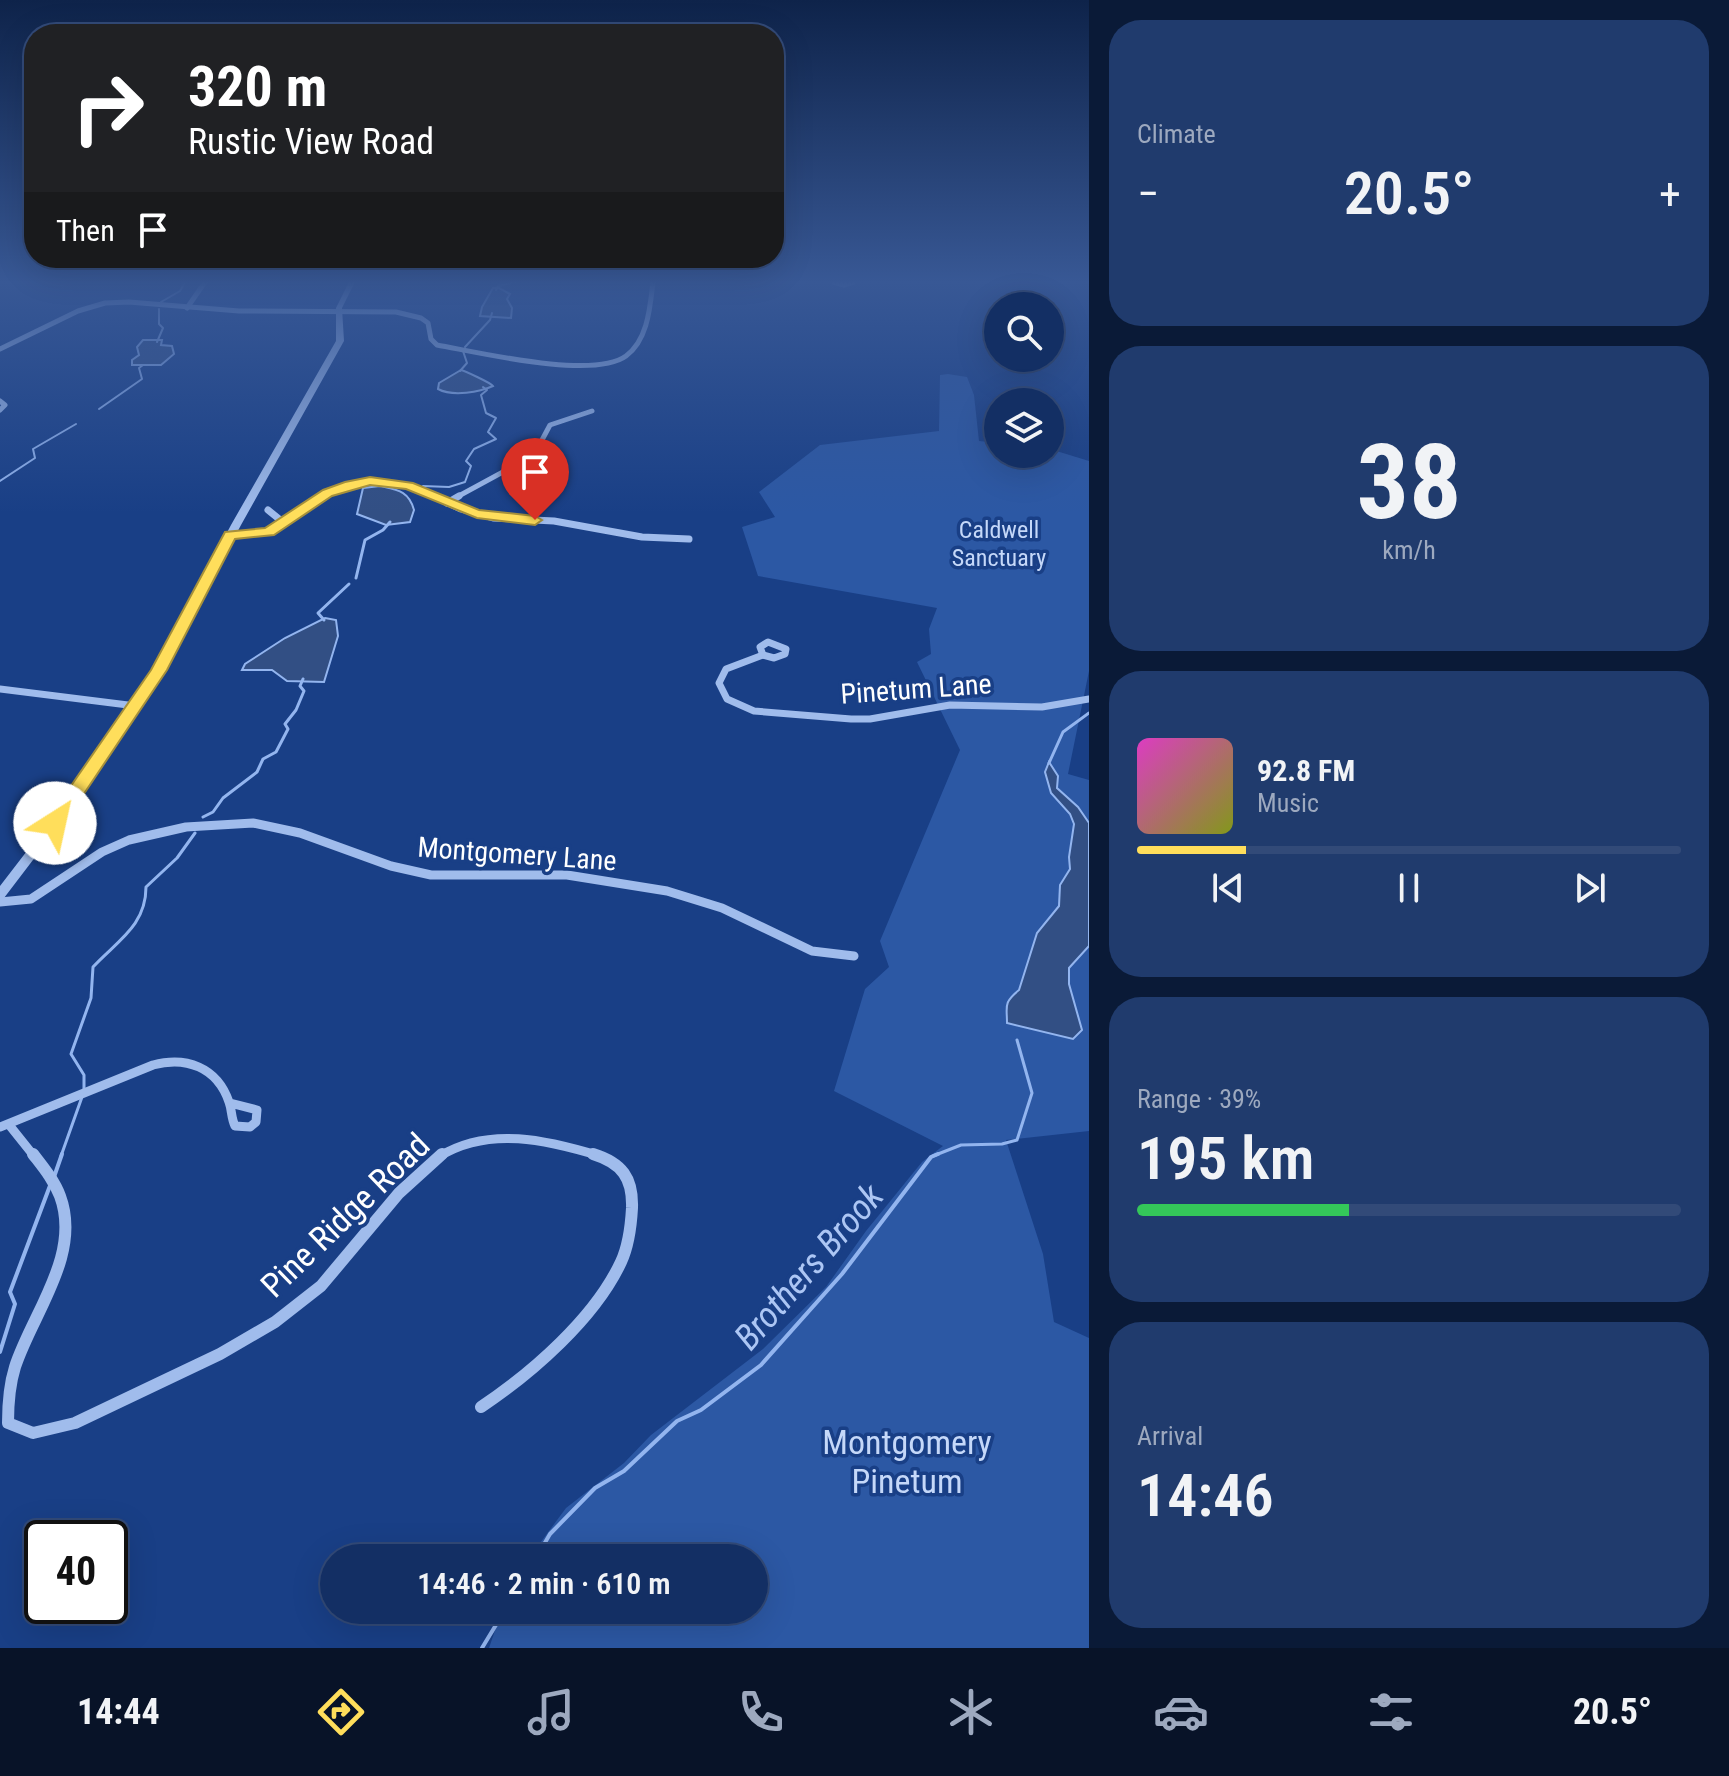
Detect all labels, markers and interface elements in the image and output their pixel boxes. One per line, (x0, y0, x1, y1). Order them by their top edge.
text: 320 m (188, 54, 327, 120)
icon: right (56, 56, 160, 160)
text: Climate (1137, 119, 1216, 149)
text: Rustic View Road (188, 121, 434, 163)
text: 20.5° (1344, 158, 1474, 229)
text: − (1137, 168, 1159, 220)
text: + (1659, 168, 1681, 220)
icon: arrive (131, 208, 175, 252)
text: Then (56, 213, 115, 248)
map controls (984, 292, 1064, 468)
button: search (984, 292, 1064, 372)
button: layers (984, 388, 1064, 468)
text: 38 (1356, 422, 1462, 543)
pin (501, 438, 569, 520)
icon: arrive (513, 450, 557, 494)
park label: Caldwell Sanctuary (952, 516, 1046, 572)
text: km/h (1382, 535, 1436, 565)
street label: Pinetum Lane (839, 667, 993, 711)
text: 92.8 FM (1257, 753, 1355, 788)
position arrow (13, 781, 97, 865)
text: Music (1257, 788, 1319, 818)
street label: Montgomery Lane (416, 831, 618, 877)
icon: previous (1206, 866, 1250, 910)
icon: pause (1387, 866, 1431, 910)
icon: next (1568, 866, 1612, 910)
text: Range · 39% (1137, 1084, 1261, 1114)
text: 195 km (1137, 1123, 1314, 1194)
street label: Pine Ridge Road (253, 1125, 437, 1305)
water label: Brothers Brook (726, 1175, 893, 1358)
text: Arrival (1137, 1421, 1203, 1451)
park label: Montgomery Pinetum (822, 1422, 992, 1501)
text: 14:46 (1137, 1460, 1274, 1531)
speed limit sign: 40 (24, 1520, 128, 1624)
text: 14:46 · 2 min · 610 m (417, 1566, 671, 1601)
icon: directions (313, 1684, 369, 1740)
icon: music (523, 1684, 579, 1740)
icon: phone (733, 1684, 789, 1740)
icon: climate (943, 1684, 999, 1740)
icon: car (1153, 1684, 1209, 1740)
icon: filters (1363, 1684, 1419, 1740)
text: 14:44 (77, 1691, 160, 1733)
text: 20.5° (1573, 1691, 1652, 1733)

